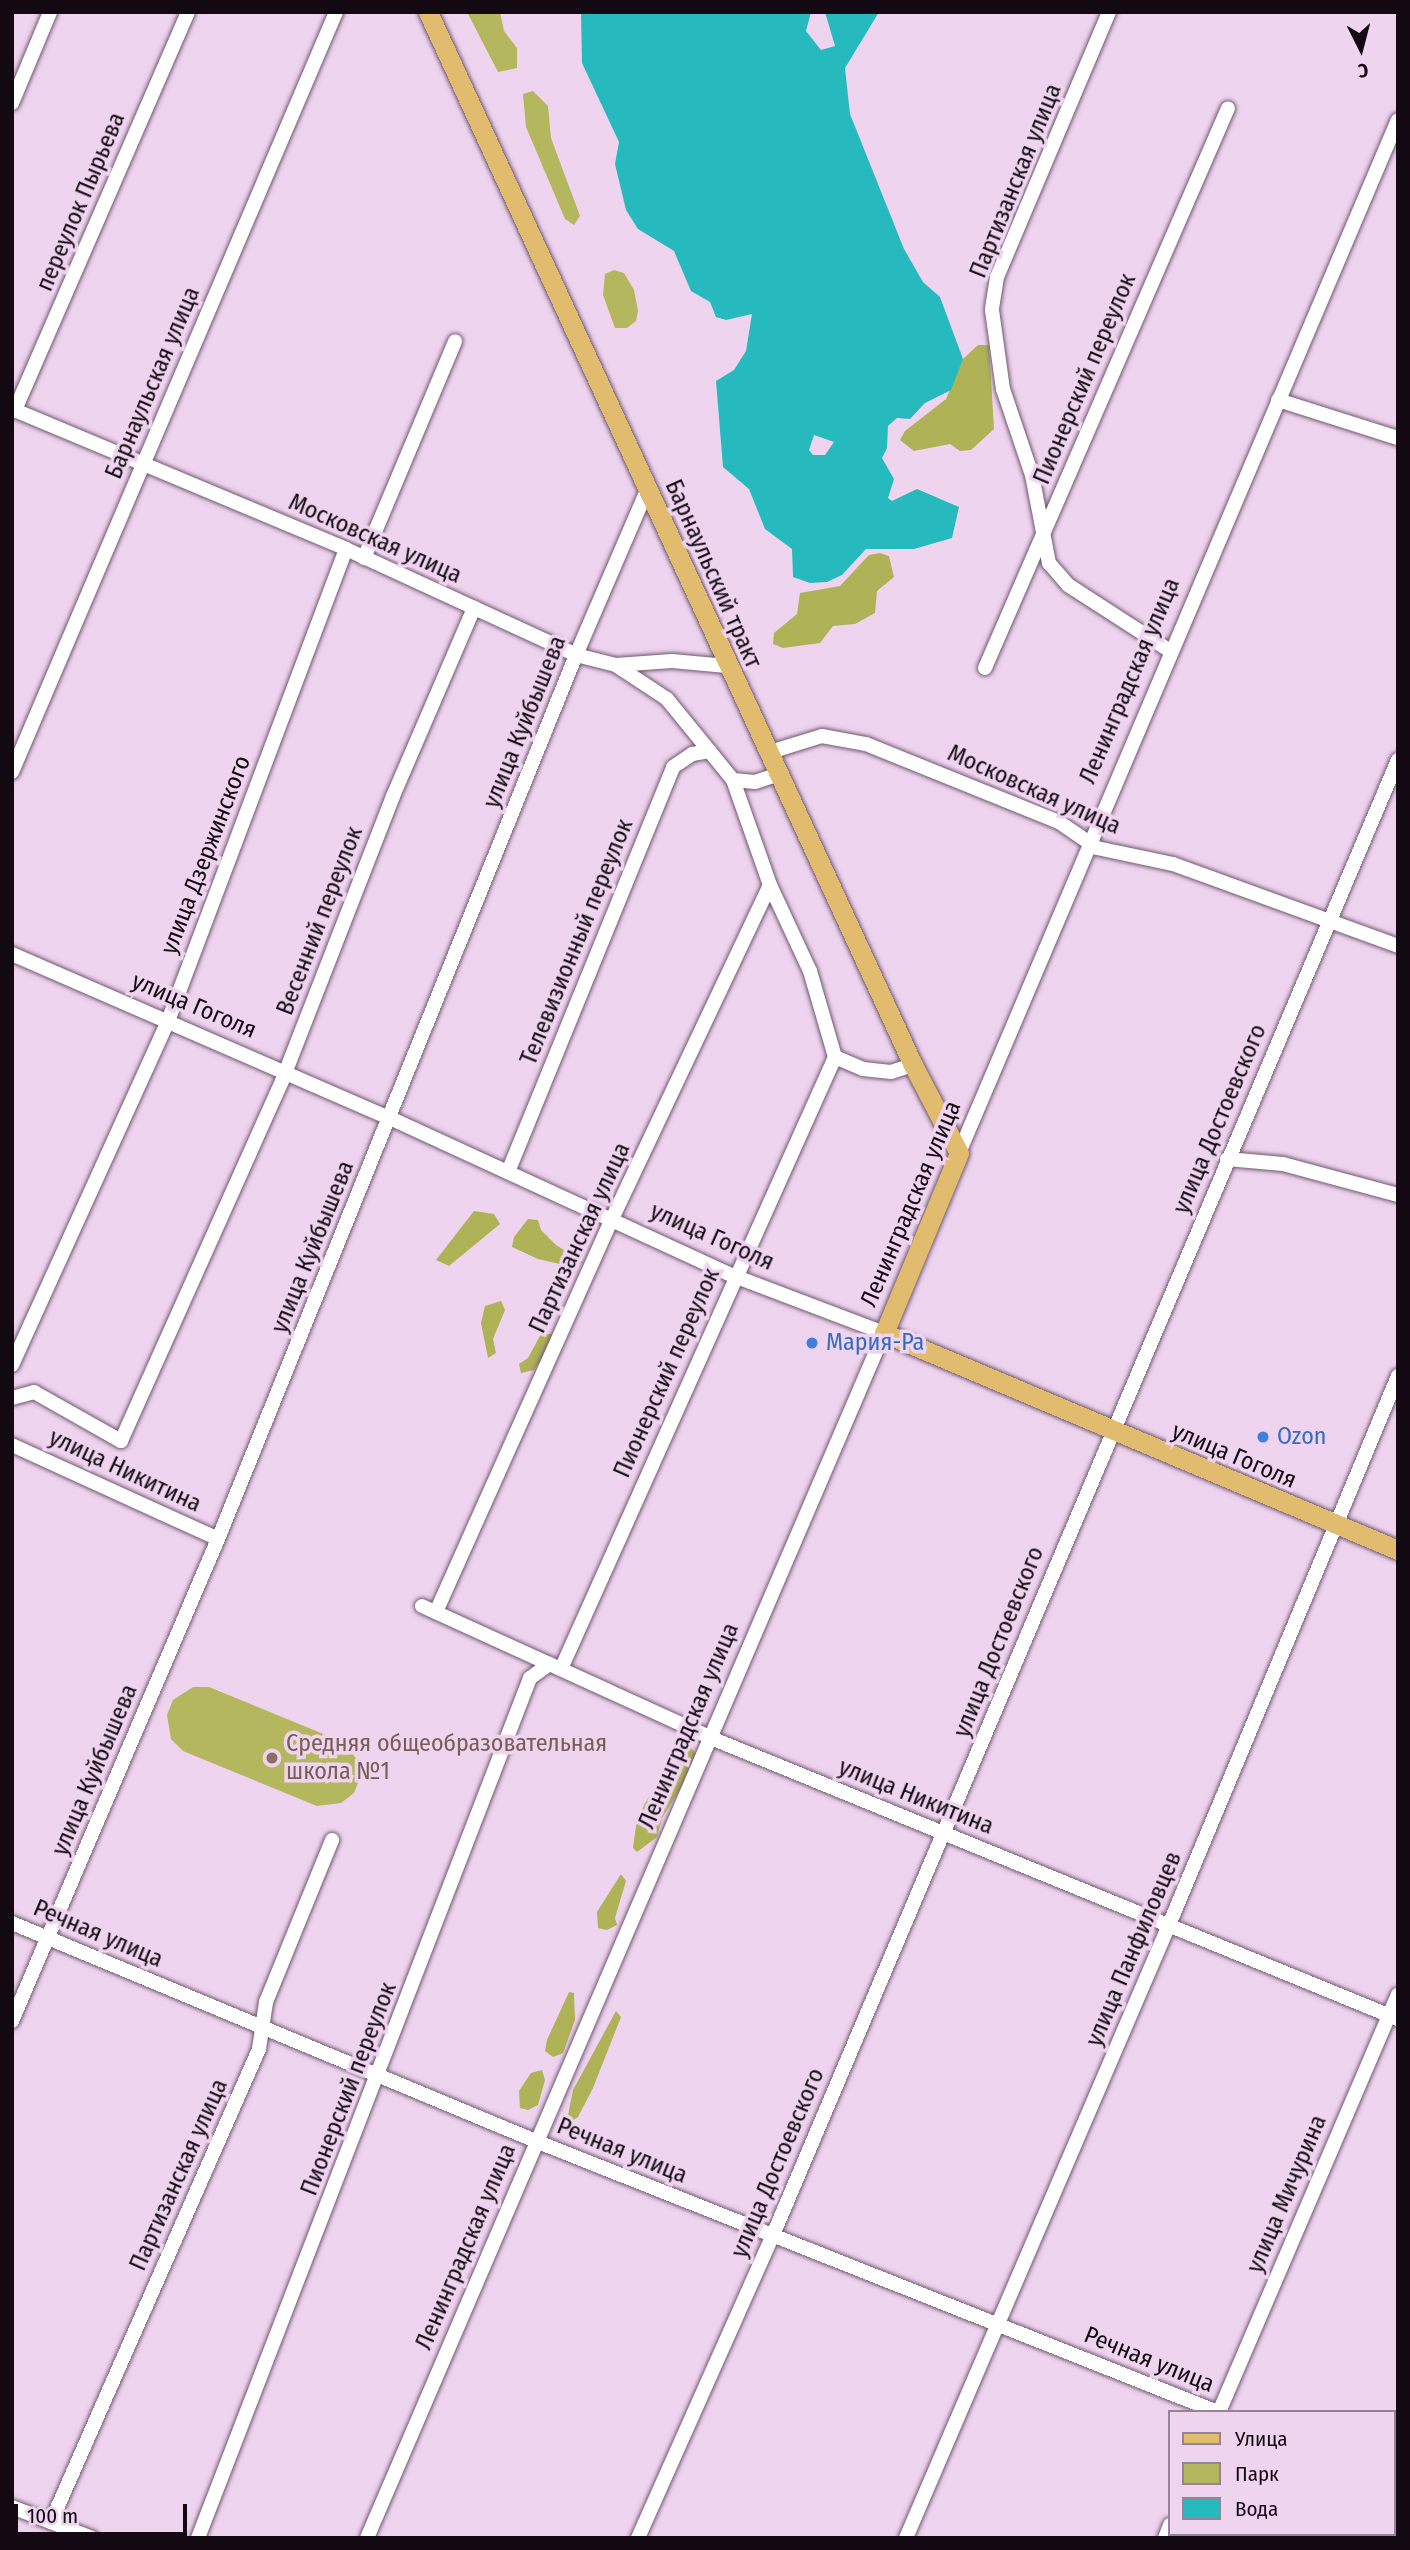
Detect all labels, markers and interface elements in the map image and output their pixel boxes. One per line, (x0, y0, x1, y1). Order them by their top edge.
north arrow (1326, 14, 1396, 84)
text: С (1357, 58, 1369, 82)
street label: Партизанская улица (964, 80, 1068, 282)
street label: переулок Пырьева (30, 108, 132, 296)
street label: Пионерский переулок (1028, 269, 1142, 489)
street label: Барнаульская улица (100, 283, 206, 483)
street label: Барнаульский тракт (659, 475, 767, 673)
street label: Московская улица (284, 488, 466, 590)
street label: Ленинградская улица (1074, 574, 1186, 788)
street label: улица Куйбышева (477, 632, 573, 812)
street label: Московская улица (943, 739, 1125, 841)
street label: улица Дзержинского (155, 752, 257, 958)
street label: Телевизионный переулок (514, 815, 640, 1069)
street label: Весенний переулок (271, 823, 369, 1019)
street label: улица Гоголя (127, 967, 261, 1045)
street label: улица Достоевского (1167, 1020, 1273, 1218)
street label: Ленинградская улица (855, 1097, 967, 1311)
street label: Партизанская улица (523, 1138, 637, 1338)
street label: улица Куйбышева (265, 1157, 361, 1337)
street label: улица Гоголя (646, 1197, 778, 1277)
street label: Пионерский переулок (608, 1264, 726, 1482)
place label: Мария-Ра (826, 1329, 924, 1357)
marker: Мария-Ра (804, 1335, 820, 1351)
street label: улица Гоголя (1167, 1417, 1301, 1495)
street label: улица Никитина (44, 1423, 206, 1519)
place label: Ozon (1277, 1423, 1326, 1451)
marker: Ozon (1255, 1429, 1271, 1445)
street label: улица Достоевского (948, 1543, 1050, 1741)
street label: Ленинградская улица (633, 1619, 745, 1833)
street label: улица Куйбышева (46, 1680, 144, 1860)
place label: Средняя общеобразовательная школа №1 (286, 1730, 607, 1786)
marker: Средняя общеобразовательная школа №1 (264, 1750, 280, 1766)
street label: улица Никитина (834, 1753, 998, 1841)
street label: улица Панфиловцев (1080, 1847, 1188, 2051)
street label: Речная улица (29, 1894, 167, 1974)
street label: Пионерский переулок (295, 1978, 403, 2200)
street label: улица Достоевского (725, 2064, 831, 2262)
street label: Партизанская улица (124, 2075, 234, 2275)
street label: улица Мичурина (1241, 2111, 1333, 2277)
street label: Речная улица (553, 2112, 691, 2190)
street label: Ленинградская улица (410, 2140, 522, 2354)
street label: Речная улица (1080, 2321, 1218, 2399)
legend (1168, 2410, 1396, 2536)
text: Улица (1235, 2426, 1288, 2452)
text: Парк (1235, 2461, 1279, 2487)
scale bar (18, 2490, 191, 2534)
text: Вода (1235, 2496, 1278, 2522)
text: 100 m (27, 2503, 78, 2529)

